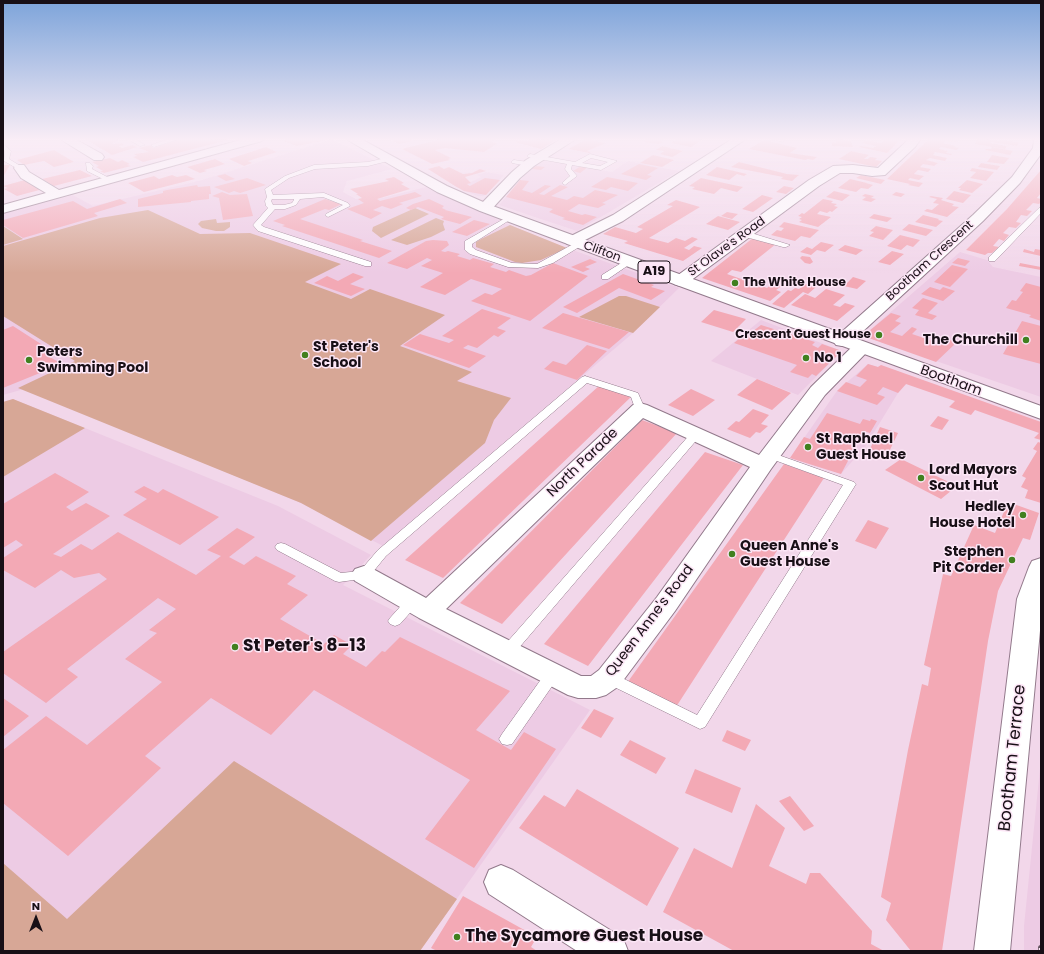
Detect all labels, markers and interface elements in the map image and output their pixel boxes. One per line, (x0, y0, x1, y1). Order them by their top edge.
street label: St Olave's Road (686, 214, 768, 280)
street label: Bootham Crescent (883, 218, 977, 304)
street label: Clifton (581, 239, 623, 265)
road number: A19 (638, 261, 670, 283)
place label: The White House (743, 276, 846, 290)
marker: The White House (730, 278, 740, 288)
place label: Crescent Guest House (735, 328, 871, 342)
marker: Crescent Guest House (874, 330, 884, 340)
place label: The Churchill (923, 332, 1018, 348)
marker: The Churchill (1021, 335, 1031, 345)
place label: St Peter's School (313, 339, 379, 372)
place label: Peters Swimming Pool (37, 344, 148, 376)
marker: St Peter's School (300, 350, 310, 360)
place label: No 1 (814, 350, 842, 366)
marker: No 1 (801, 353, 811, 363)
marker: Peters Swimming Pool (24, 355, 34, 365)
street label: Bootham (918, 362, 984, 400)
street label: North Parade (544, 425, 622, 501)
place label: St Raphael Guest House (816, 431, 906, 464)
marker: St Raphael Guest House (803, 442, 813, 452)
place label: Lord Mayors Scout Hut (929, 462, 1017, 494)
marker: Lord Mayors Scout Hut (916, 473, 926, 483)
place label: Hedley House Hotel (929, 499, 1015, 532)
marker: Hedley House Hotel (1018, 510, 1028, 520)
place label: Queen Anne's Guest House (740, 538, 839, 570)
place label: Stephen Pit Corder (933, 544, 1004, 576)
marker: Queen Anne's Guest House (727, 549, 737, 559)
marker: Stephen Pit Corder (1007, 555, 1017, 565)
street label: Queen Anne's Road (602, 562, 698, 680)
place label: St Peter's 8–13 (243, 637, 366, 657)
marker: St Peter's 8–13 (230, 642, 240, 652)
street label: Bootham Terrace (995, 684, 1031, 832)
north arrow (16, 898, 56, 938)
text: N (32, 898, 40, 914)
place label: The Sycamore Guest House (465, 927, 703, 947)
marker: The Sycamore Guest House (452, 932, 462, 942)

